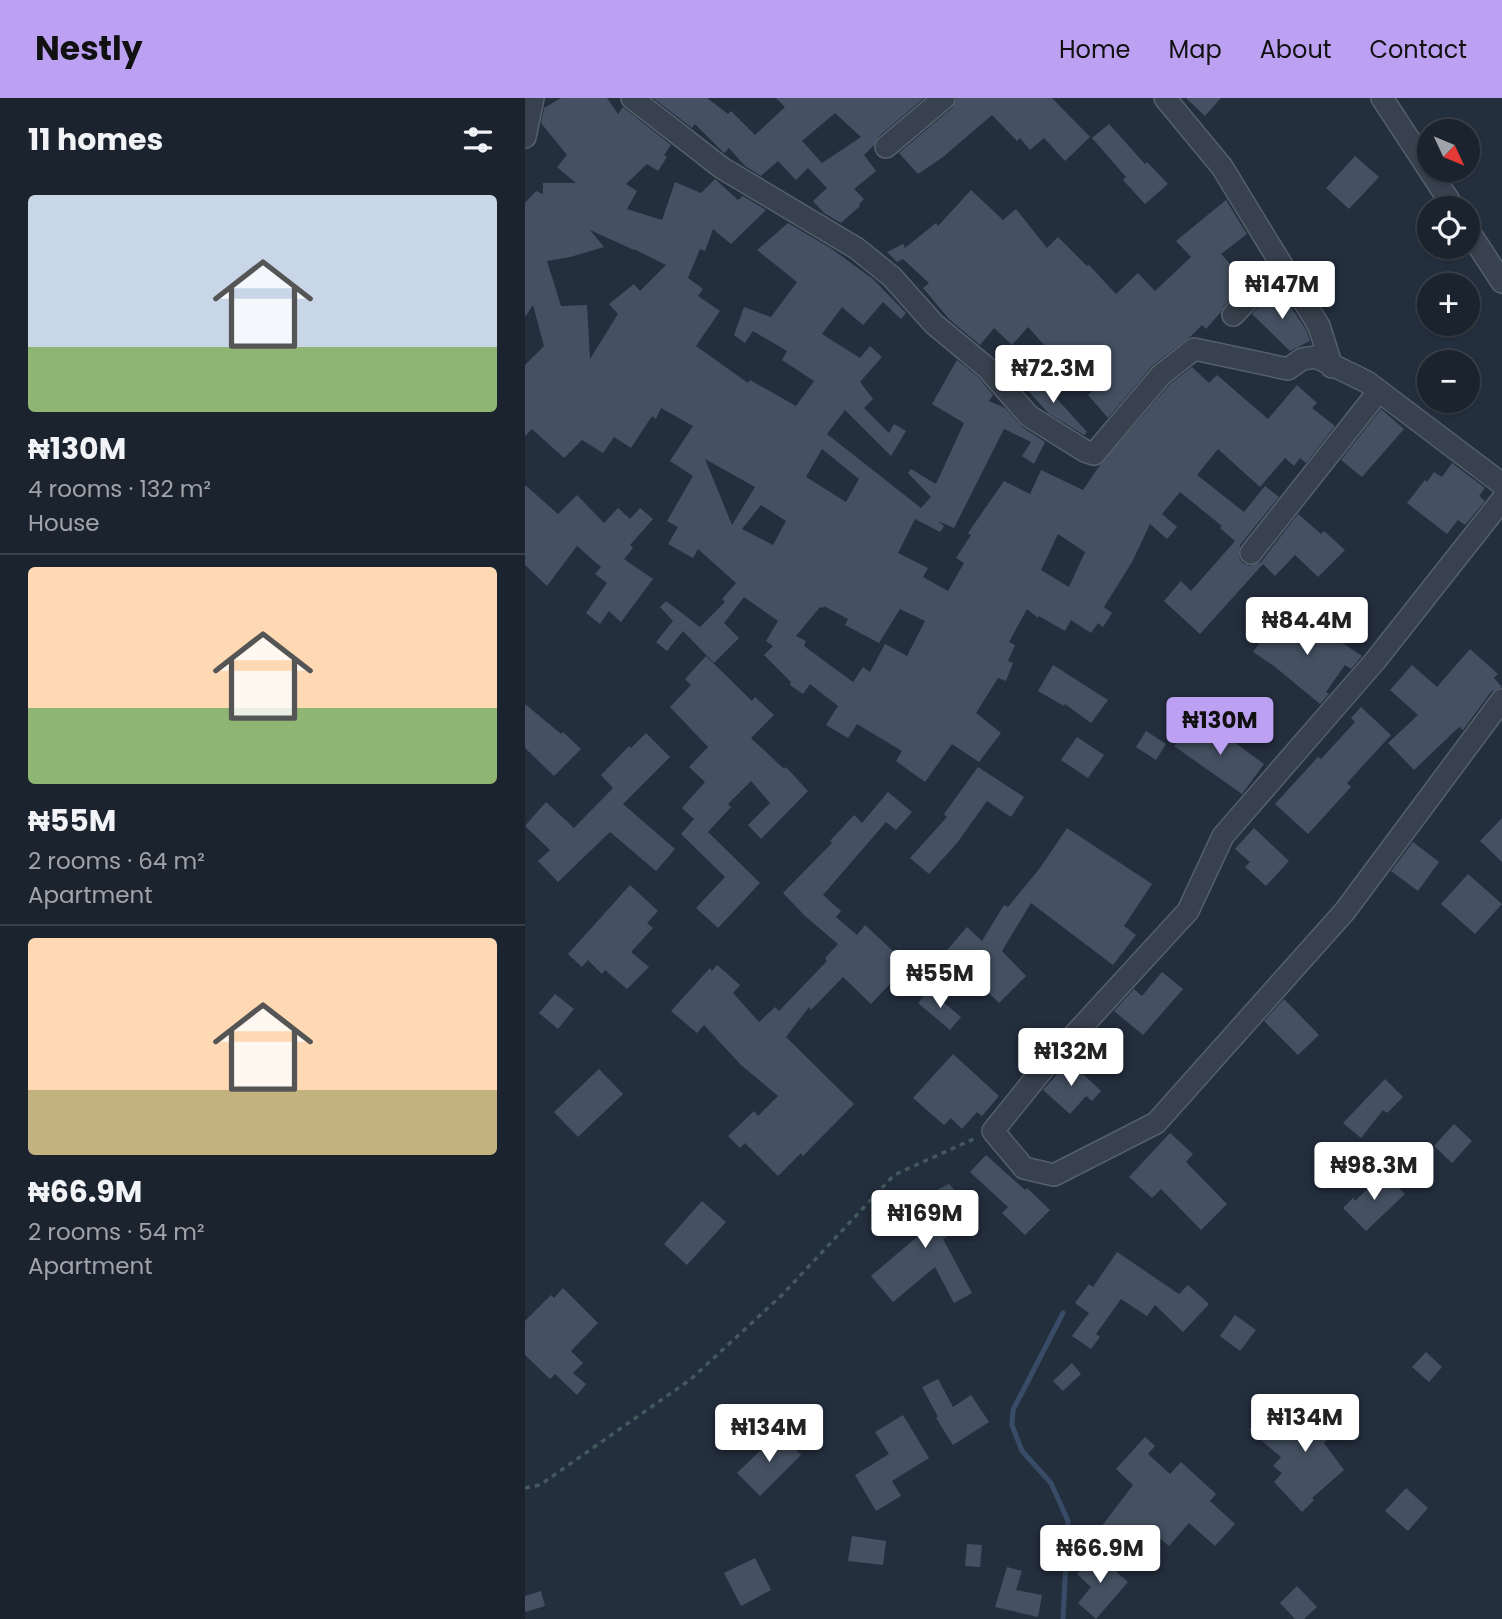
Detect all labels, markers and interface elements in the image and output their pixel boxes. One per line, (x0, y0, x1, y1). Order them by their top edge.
text: Nestly (35, 25, 143, 72)
text: Home (1059, 33, 1131, 66)
text: Map (1169, 33, 1222, 66)
text: About (1260, 33, 1331, 66)
text: Contact (1369, 33, 1467, 66)
text: 11 homes (28, 118, 163, 161)
north arrow (1417, 119, 1481, 182)
map controls (1417, 119, 1480, 413)
icon: filters (459, 121, 497, 159)
button: locate (1417, 196, 1480, 259)
icon: home (200, 241, 326, 367)
pin: ₦147M (1233, 262, 1331, 321)
text: ₦147M (1245, 268, 1319, 300)
button: + (1417, 273, 1480, 336)
pin: ₦72.3M (996, 345, 1110, 405)
button: − (1417, 350, 1480, 413)
text: ₦72.3M (1011, 352, 1095, 384)
text: ₦130M (28, 427, 126, 470)
text: 4 rooms · 132 m² (28, 473, 211, 505)
text: House (28, 507, 100, 539)
pin: ₦84.4M (1250, 598, 1364, 657)
text: ₦84.4M (1262, 604, 1352, 636)
icon: home (200, 613, 326, 739)
pin: ₦130M (1171, 698, 1269, 757)
text: ₦130M (1182, 704, 1258, 736)
text: ₦55M (28, 799, 116, 842)
text: 2 rooms · 64 m² (28, 845, 205, 877)
text: Apartment (28, 879, 153, 911)
pin: ₦55M (899, 950, 981, 1010)
text: ₦55M (906, 957, 974, 989)
icon: home (200, 984, 326, 1110)
pin: ₦132M (1022, 1028, 1120, 1088)
text: ₦132M (1034, 1035, 1108, 1067)
pin: ₦98.3M (1317, 1142, 1431, 1202)
text: ₦98.3M (1330, 1149, 1418, 1181)
text: ₦66.9M (28, 1170, 142, 1213)
pin: ₦169M (876, 1190, 974, 1250)
text: ₦169M (887, 1197, 963, 1229)
text: 2 rooms · 54 m² (28, 1216, 205, 1248)
text: Apartment (28, 1250, 153, 1282)
pin: ₦134M (1256, 1394, 1354, 1454)
text: ₦134M (1267, 1401, 1343, 1433)
pin: ₦134M (720, 1404, 818, 1464)
text: ₦134M (731, 1411, 807, 1443)
pin: ₦66.9M (1043, 1526, 1157, 1585)
text: ₦66.9M (1056, 1532, 1144, 1564)

